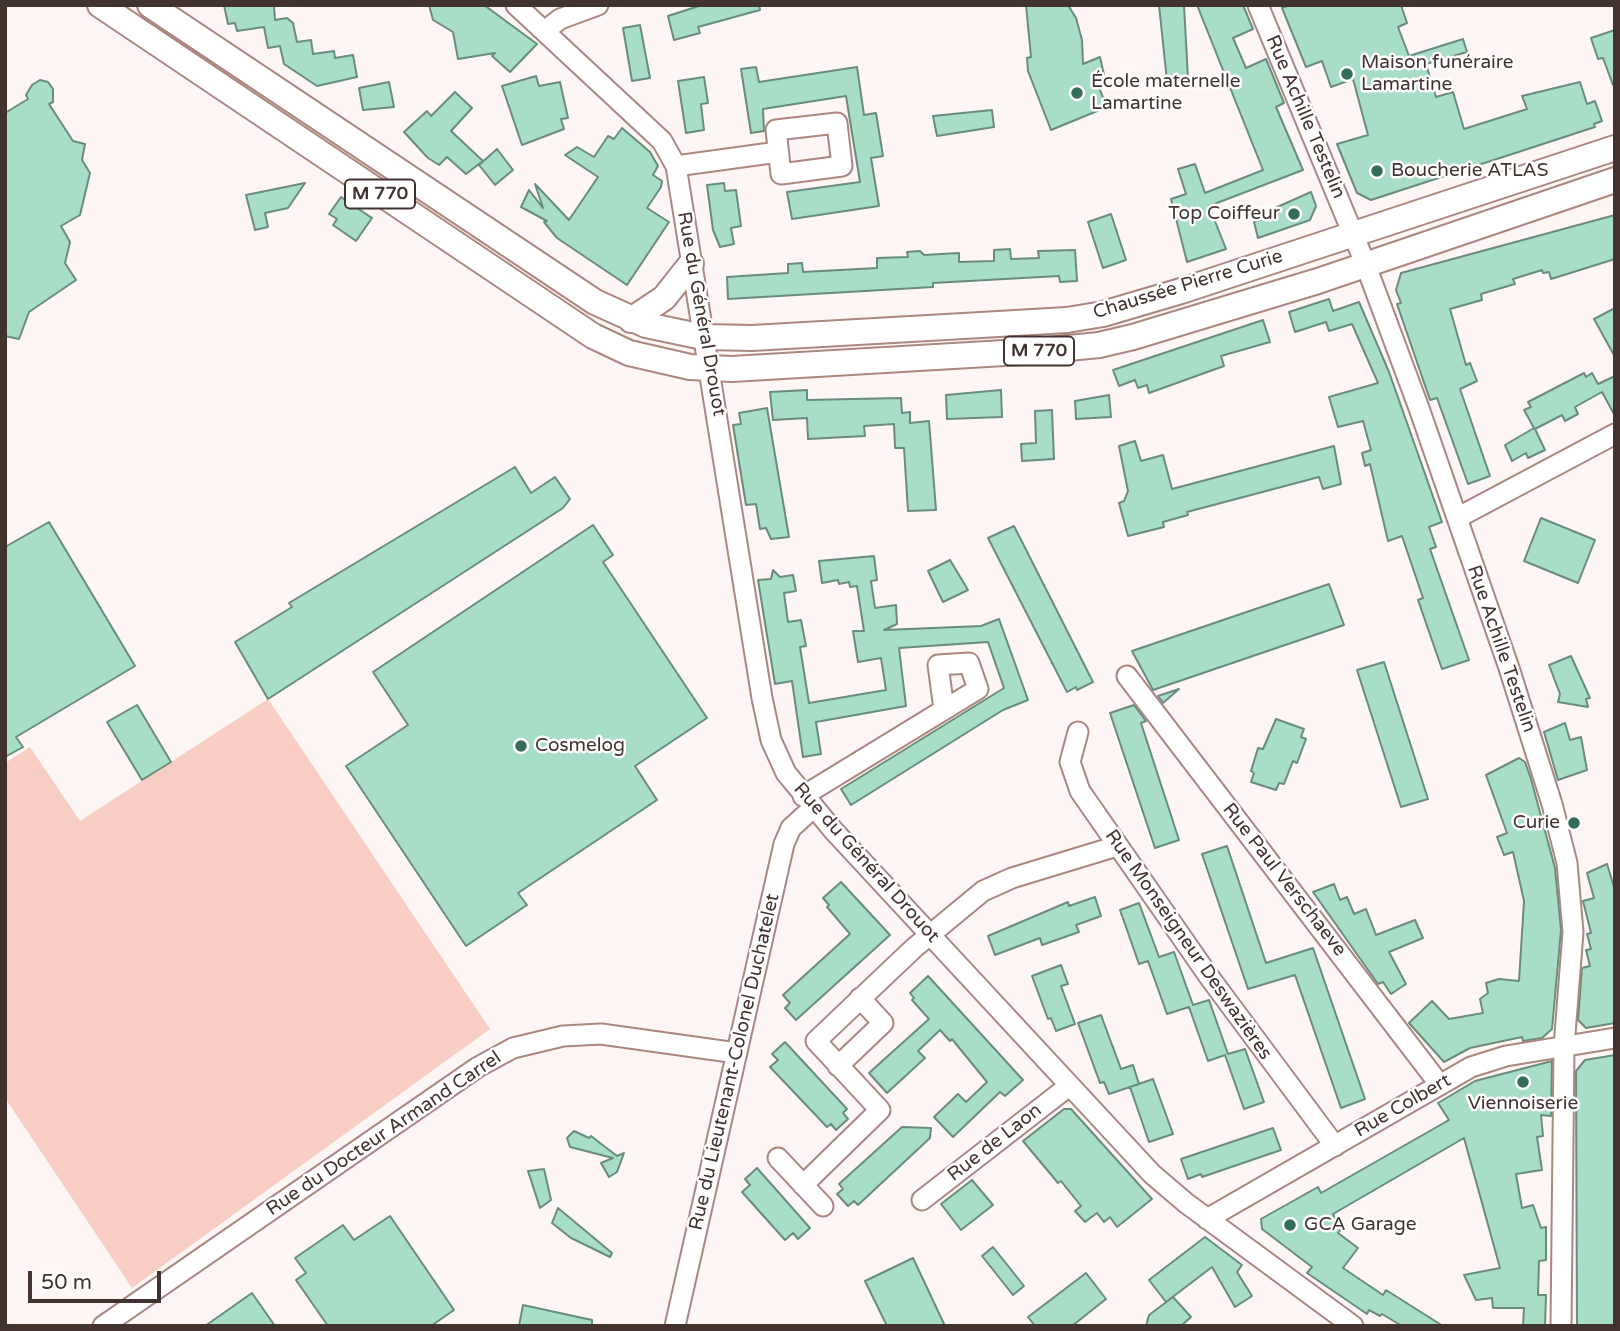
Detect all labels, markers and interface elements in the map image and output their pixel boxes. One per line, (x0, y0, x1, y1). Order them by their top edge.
street label: Rue Achille Testelin (1260, 32, 1350, 202)
place label: Maison funéraire Lamartine (1361, 52, 1514, 96)
marker: Maison funéraire Lamartine (1339, 66, 1355, 82)
place label: École maternelle Lamartine (1091, 71, 1240, 115)
marker: École maternelle Lamartine (1069, 85, 1085, 101)
place label: Boucherie ATLAS (1391, 160, 1548, 182)
marker: Boucherie ATLAS (1369, 163, 1385, 179)
road number: M 770 (345, 180, 415, 209)
place label: Top Coiffeur (1168, 203, 1280, 225)
marker: Top Coiffeur (1286, 206, 1302, 222)
street label: Rue du Général Drouot (672, 210, 730, 418)
street label: Chaussée Pierre Curie (1090, 245, 1286, 325)
road number: M 770 (1004, 337, 1074, 366)
street label: Rue Achille Testelin (1462, 562, 1540, 736)
place label: Cosmelog (535, 735, 625, 757)
marker: Cosmelog (513, 738, 529, 754)
street label: Rue du Général Drouot (788, 778, 944, 948)
street label: Rue Paul Verschaeve (1217, 799, 1351, 961)
place label: Curie (1513, 812, 1560, 834)
marker: Curie (1566, 815, 1582, 831)
street label: Rue Monseigneur Deswazières (1100, 825, 1276, 1065)
street label: Rue du Lieutenant-Colonel Duchatelet (685, 891, 785, 1233)
street label: Rue du Docteur Armand Carrel (262, 1047, 506, 1221)
street label: Rue Colbert (1351, 1069, 1455, 1143)
marker: Viennoiserie (1515, 1074, 1531, 1090)
place label: Viennoiserie (1468, 1093, 1578, 1115)
street label: Rue de Laon (943, 1099, 1047, 1187)
place label: GCA Garage (1304, 1214, 1416, 1236)
marker: GCA Garage (1282, 1217, 1298, 1233)
scale bar (32, 1258, 164, 1302)
text: 50 m (41, 1270, 92, 1295)

